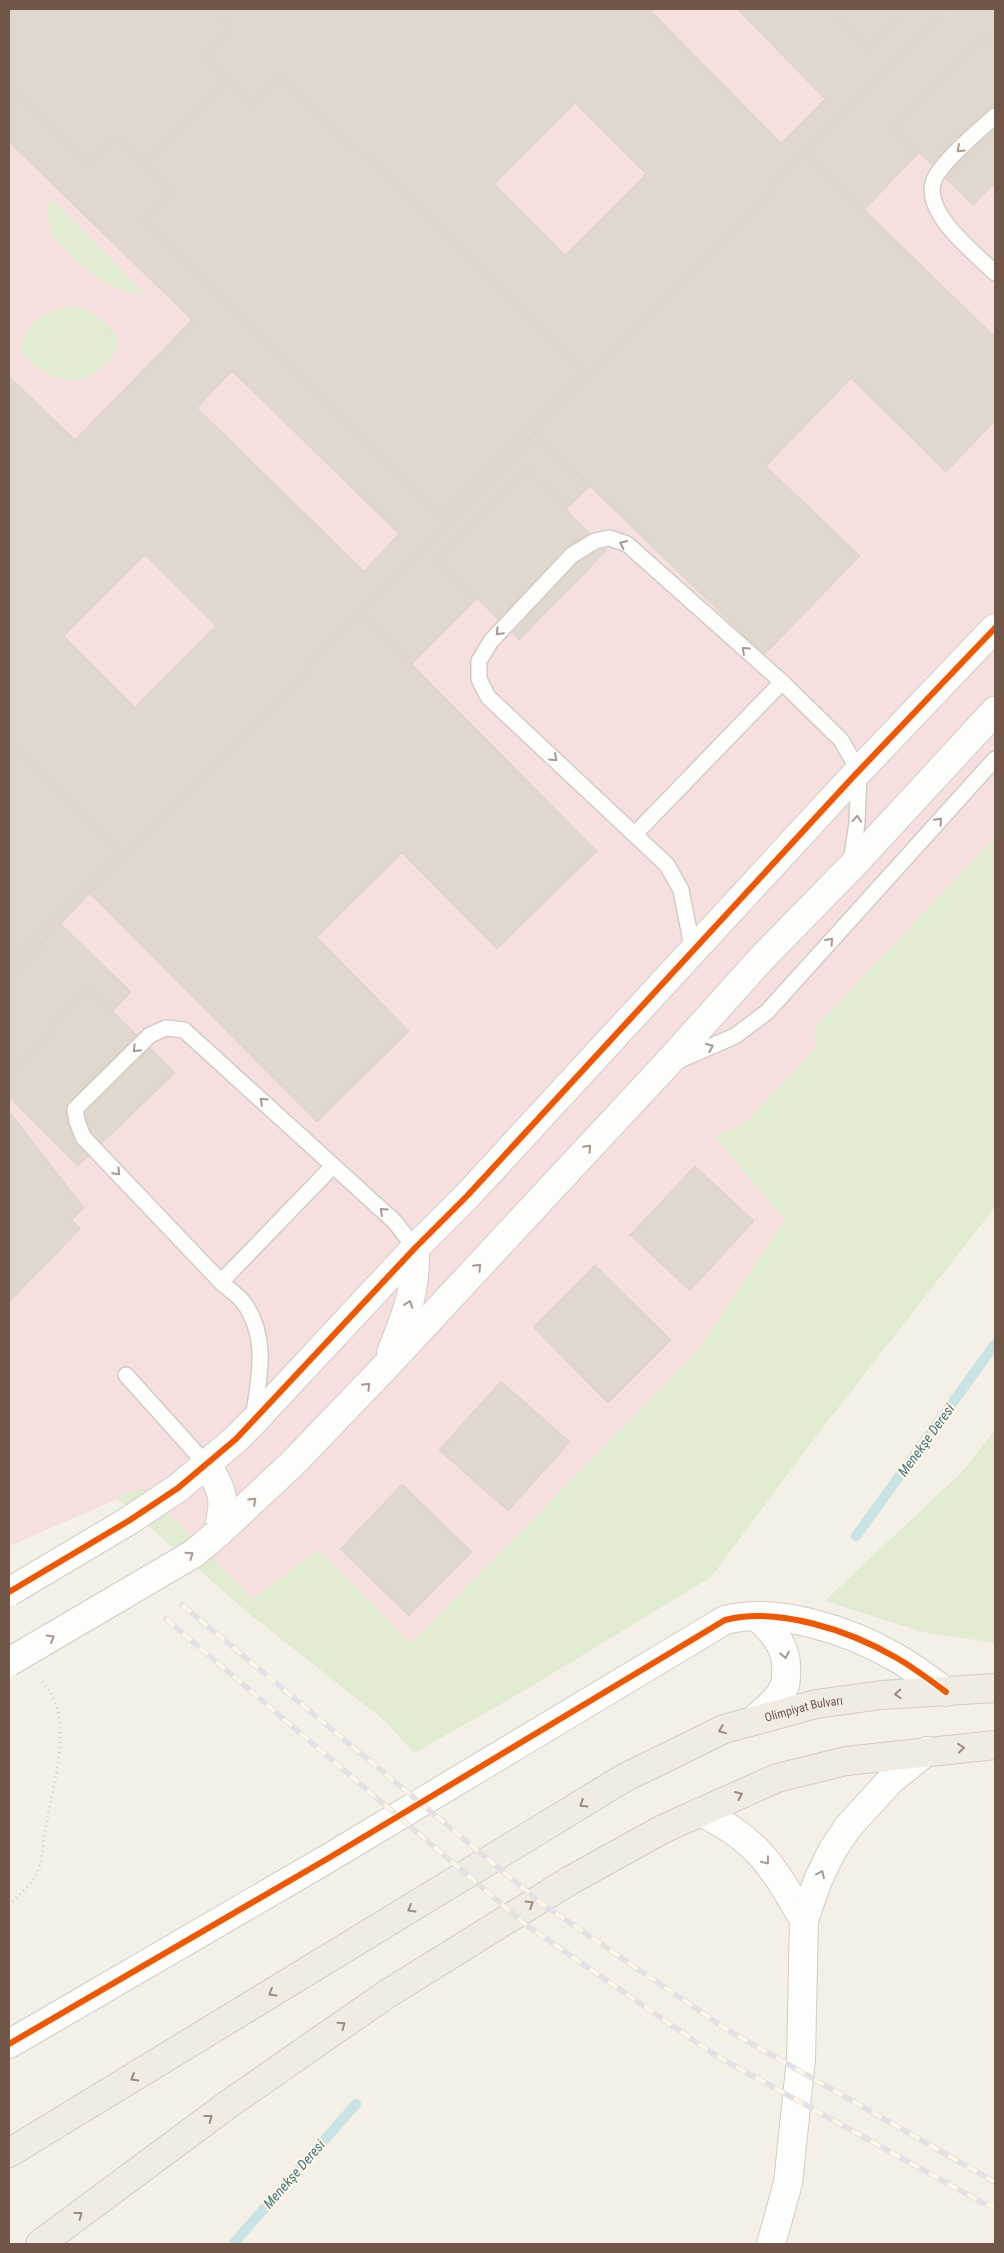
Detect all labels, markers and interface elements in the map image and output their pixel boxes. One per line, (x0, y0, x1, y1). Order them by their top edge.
one-way arrow (956, 143, 965, 152)
one-way arrow (619, 539, 628, 550)
one-way arrow (496, 627, 505, 636)
one-way arrow (742, 646, 751, 655)
one-way arrow (548, 752, 557, 761)
one-way arrow (851, 814, 862, 822)
one-way arrow (933, 817, 942, 826)
one-way arrow (824, 938, 832, 947)
one-way arrow (705, 1043, 714, 1054)
one-way arrow (132, 1044, 141, 1053)
one-way arrow (260, 1098, 269, 1107)
one-way arrow (582, 1144, 591, 1153)
one-way arrow (111, 1166, 120, 1175)
one-way arrow (380, 1208, 389, 1217)
one-way arrow (472, 1264, 481, 1273)
one-way arrow (403, 1301, 413, 1309)
one-way arrow (361, 1382, 370, 1391)
water label: Menekşe Deresi (894, 1400, 958, 1479)
one-way arrow (247, 1498, 256, 1507)
one-way arrow (185, 1551, 194, 1561)
one-way arrow (45, 1634, 54, 1644)
one-way arrow (779, 1650, 789, 1659)
one-way arrow (893, 1689, 901, 1700)
street label: Olimpiyat Bulvarı (763, 1693, 844, 1725)
one-way arrow (718, 1724, 727, 1735)
one-way arrow (957, 1743, 965, 1754)
one-way arrow (734, 1790, 743, 1801)
one-way arrow (579, 1797, 588, 1807)
one-way arrow (760, 1855, 769, 1865)
one-way arrow (815, 1871, 825, 1880)
one-way arrow (525, 1901, 534, 1911)
one-way arrow (408, 1903, 417, 1913)
one-way arrow (269, 1987, 278, 1997)
one-way arrow (337, 2022, 346, 2031)
one-way arrow (130, 2071, 139, 2081)
one-way arrow (203, 2115, 213, 2124)
water label: Menekşe Deresi (260, 2136, 329, 2211)
one-way arrow (73, 2212, 83, 2221)

